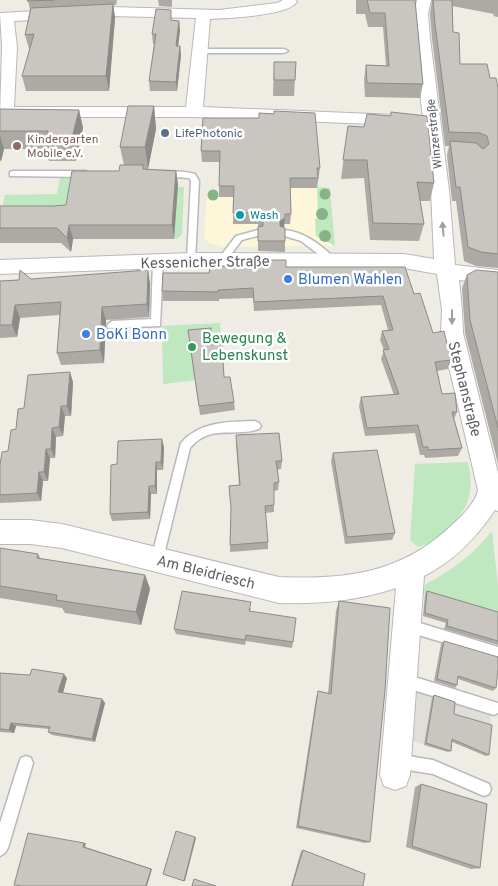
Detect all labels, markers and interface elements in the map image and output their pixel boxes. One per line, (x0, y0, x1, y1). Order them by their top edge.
street label: Winzerstraße (423, 98, 447, 170)
place label: LifePhotonic (175, 126, 243, 142)
marker: LifePhotonic (159, 127, 171, 139)
place label: Kindergarten Mobile e.V. (27, 132, 99, 162)
marker: Kindergarten Mobile e.V. (11, 140, 23, 152)
place label: Wash (250, 208, 278, 224)
marker: Wash (234, 209, 246, 221)
one-way arrow (439, 221, 447, 237)
street label: Kessenicher Straße (140, 253, 270, 274)
place label: Blumen Wahlen (298, 271, 402, 290)
marker: Blumen Wahlen (282, 273, 294, 285)
one-way arrow (448, 309, 456, 325)
place label: BoKi Bonn (96, 326, 167, 345)
marker: BoKi Bonn (80, 328, 92, 340)
place label: Bewegung & Lebenskunst (202, 330, 288, 366)
street label: Stephanstraße (442, 340, 485, 439)
marker: Bewegung & Lebenskunst (186, 341, 198, 353)
street label: Am Bleidriesch (154, 552, 257, 595)

